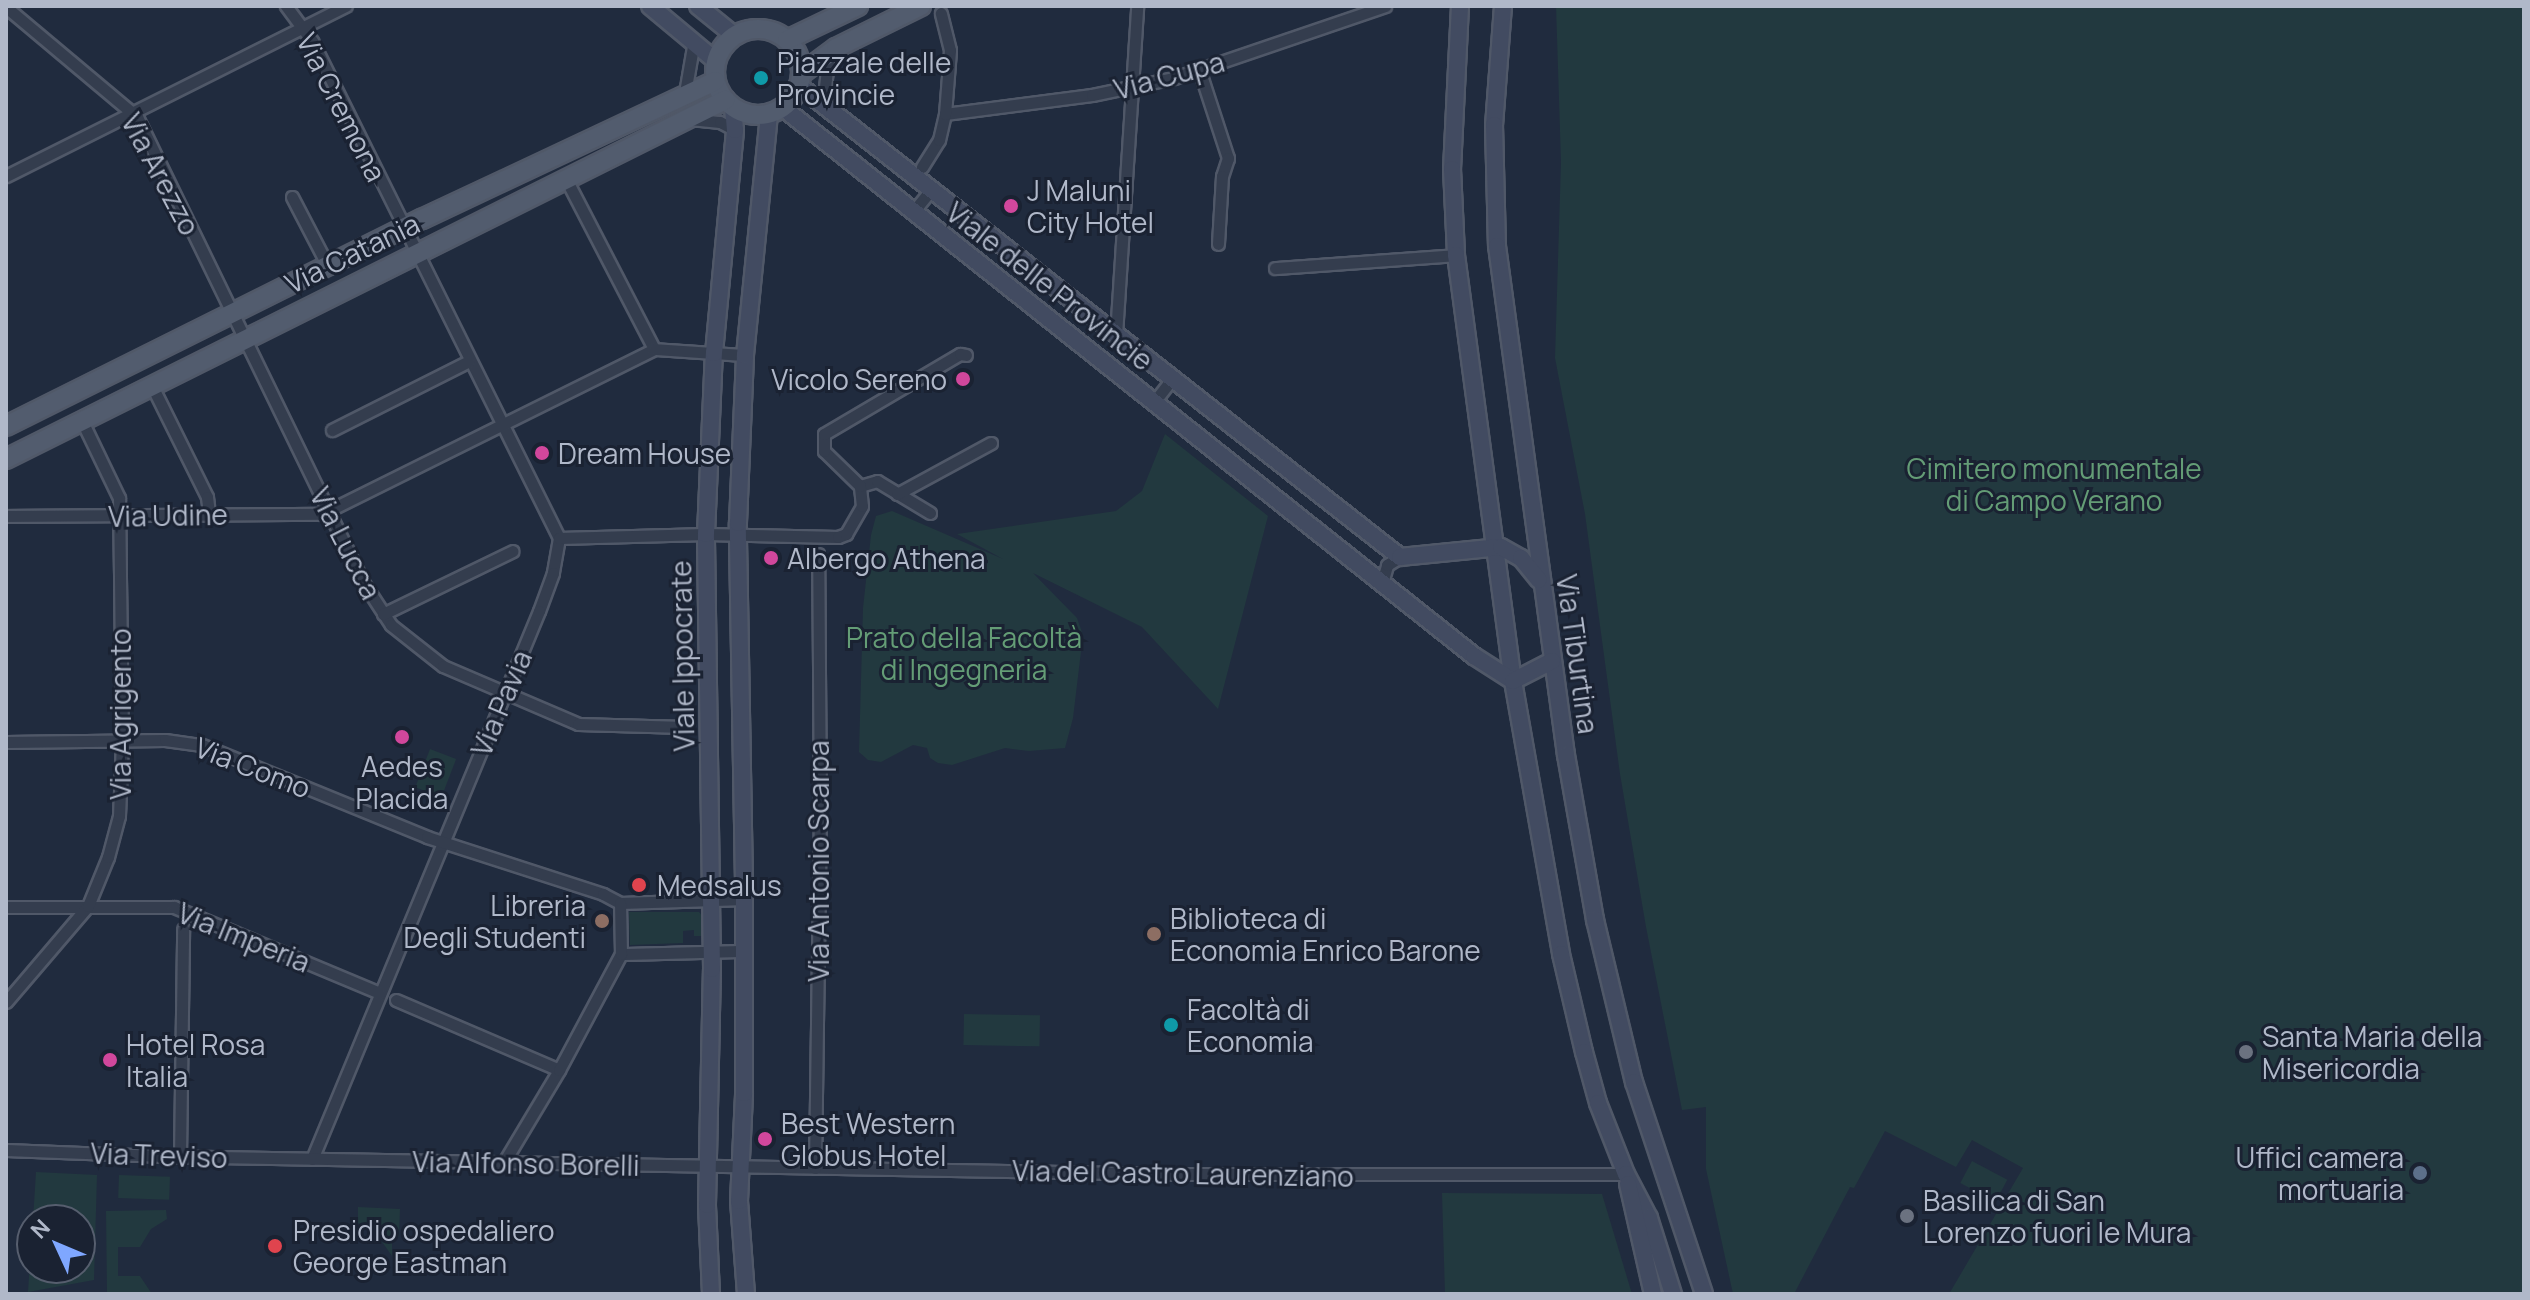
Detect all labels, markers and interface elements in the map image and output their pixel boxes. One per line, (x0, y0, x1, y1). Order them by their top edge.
street label: Via Cremona (290, 27, 394, 187)
street label: Via Cupa (1110, 44, 1228, 106)
place label: Piazzale delle Provincie (777, 45, 951, 111)
marker: Piazzale delle Provincie (752, 69, 770, 87)
street label: Via Arezzo (115, 107, 207, 241)
place label: J Maluni City Hotel (1027, 173, 1154, 239)
street label: Viale delle Provincie (940, 195, 1160, 377)
marker: J Maluni City Hotel (1002, 197, 1020, 215)
street label: Via Catania (279, 206, 425, 300)
place label: Vicolo Sereno (771, 362, 947, 396)
marker: Vicolo Sereno (954, 370, 972, 388)
place label: Dream House (558, 436, 731, 470)
marker: Dream House (533, 444, 551, 462)
park label: Cimitero monumentale di Campo Verano (1906, 451, 2202, 517)
street label: Via Lucca (304, 481, 388, 605)
street label: Via Udine (108, 497, 228, 533)
place label: Albergo Athena (787, 541, 986, 575)
marker: Albergo Athena (762, 549, 780, 567)
street label: Viale Ippocrate (664, 560, 700, 752)
street label: Via Tiburtina (1550, 572, 1606, 736)
park label: Prato della Facoltà di Ingegneria (846, 620, 1082, 686)
street label: Via Agrigento (103, 628, 137, 800)
street label: Via Pavia (464, 645, 538, 761)
marker: Aedes Placida (393, 728, 411, 746)
street label: Via Como (191, 730, 315, 804)
street label: Via Antonio Scarpa (801, 740, 835, 982)
place label: Aedes Placida (356, 749, 448, 815)
place label: Medsalus (657, 868, 782, 902)
marker: Medsalus (628, 874, 650, 896)
place label: Libreria Degli Studenti (404, 888, 586, 954)
street label: Via Imperia (173, 895, 315, 979)
place label: Biblioteca di Economia Enrico Barone (1170, 901, 1481, 967)
marker: Libreria Degli Studenti (593, 912, 611, 930)
marker: Biblioteca di Economia Enrico Barone (1145, 925, 1163, 943)
place label: Facoltà di Economia (1187, 992, 1314, 1058)
marker: Facoltà di Economia (1162, 1016, 1180, 1034)
place label: Santa Maria della Misericordia (2262, 1019, 2482, 1085)
place label: Hotel Rosa Italia (126, 1027, 265, 1093)
marker: Santa Maria della Misericordia (2237, 1043, 2255, 1061)
marker: Hotel Rosa Italia (101, 1051, 119, 1069)
place label: Best Western Globus Hotel (781, 1106, 955, 1172)
marker: Best Western Globus Hotel (756, 1130, 774, 1148)
street label: Via Treviso (90, 1136, 228, 1174)
place label: Uffici camera mortuaria (2236, 1140, 2404, 1206)
street label: Via Alfonso Borelli (412, 1144, 640, 1182)
street label: Via del Castro Laurenziano (1012, 1153, 1354, 1193)
marker: Uffici camera mortuaria (2411, 1164, 2429, 1182)
place label: Basilica di San Lorenzo fuori le Mura (1923, 1183, 2191, 1249)
north arrow (16, 1204, 96, 1284)
marker: Basilica di San Lorenzo fuori le Mura (1898, 1207, 1916, 1225)
text: N (24, 1213, 56, 1245)
place label: Presidio ospedaliero George Eastman (293, 1213, 555, 1279)
marker: Presidio ospedaliero George Eastman (264, 1235, 286, 1257)

